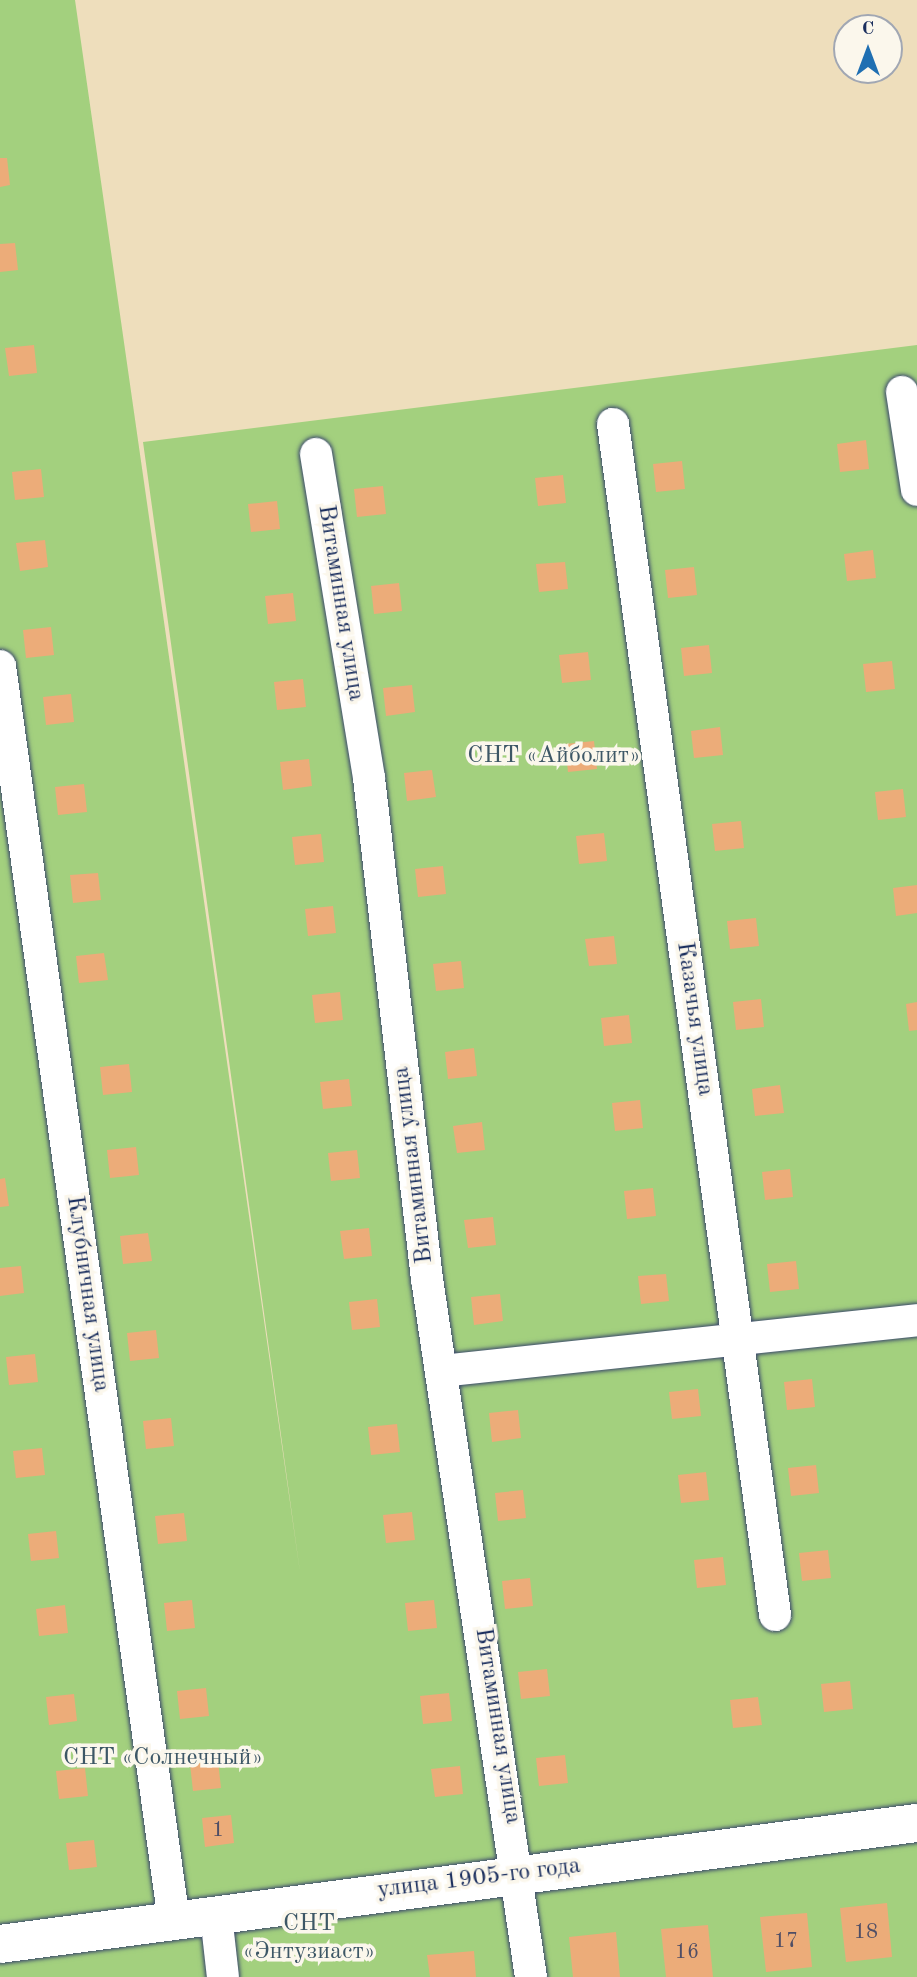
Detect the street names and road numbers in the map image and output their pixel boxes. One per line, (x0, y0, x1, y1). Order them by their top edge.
street label: Витаминная улица (310, 503, 370, 703)
street label: Казачья улица (669, 940, 719, 1098)
street label: Витаминная улица (388, 1065, 440, 1265)
street label: Клубничная улица (59, 1194, 115, 1394)
street label: Витаминная улица (467, 1626, 527, 1826)
street label: улица 1905-го года (376, 1852, 582, 1906)

